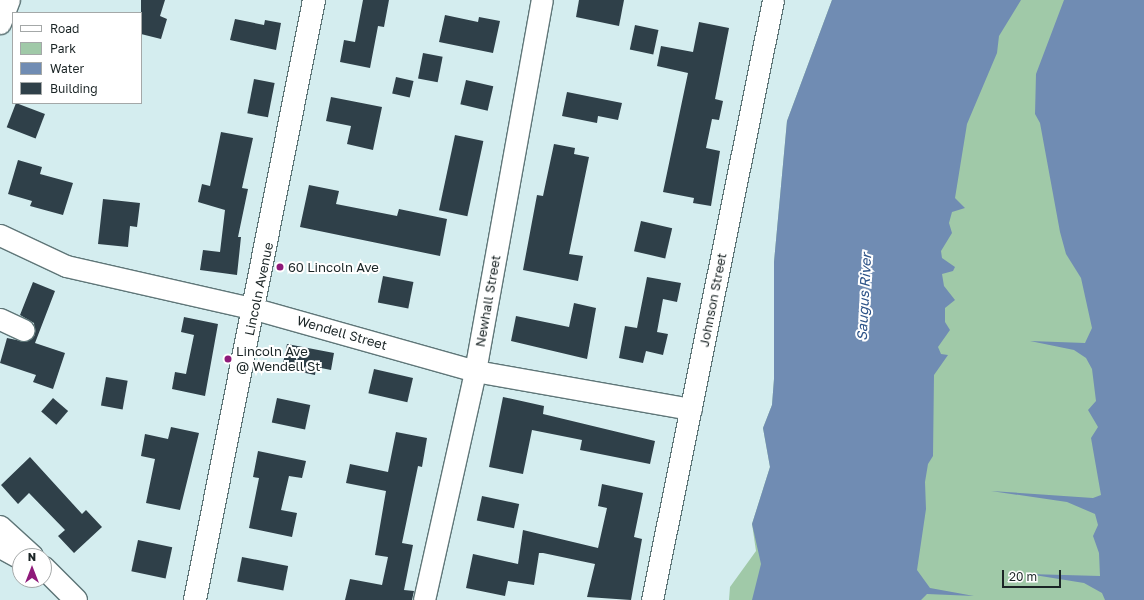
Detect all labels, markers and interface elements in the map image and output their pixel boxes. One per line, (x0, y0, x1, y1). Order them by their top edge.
legend (12, 12, 142, 104)
text: Road (50, 21, 79, 36)
text: Park (50, 41, 76, 56)
text: Water (50, 61, 84, 76)
text: Building (50, 81, 98, 96)
street label: Lincoln Avenue (241, 241, 277, 337)
street label: Johnson Street (696, 252, 730, 348)
water label: Saugus River (853, 253, 875, 341)
street label: Newhall Street (472, 254, 504, 348)
place label: 60 Lincoln Ave (288, 259, 379, 275)
marker: 60 Lincoln Ave (275, 262, 285, 272)
street label: Wendell Street (295, 313, 389, 353)
place label: Lincoln Ave @ Wendell St (236, 344, 320, 375)
marker: Lincoln Ave @ Wendell St (223, 354, 233, 364)
north arrow (12, 548, 52, 588)
text: N (28, 550, 36, 563)
scale bar (1004, 562, 1063, 588)
text: 20 m (1009, 569, 1037, 584)

